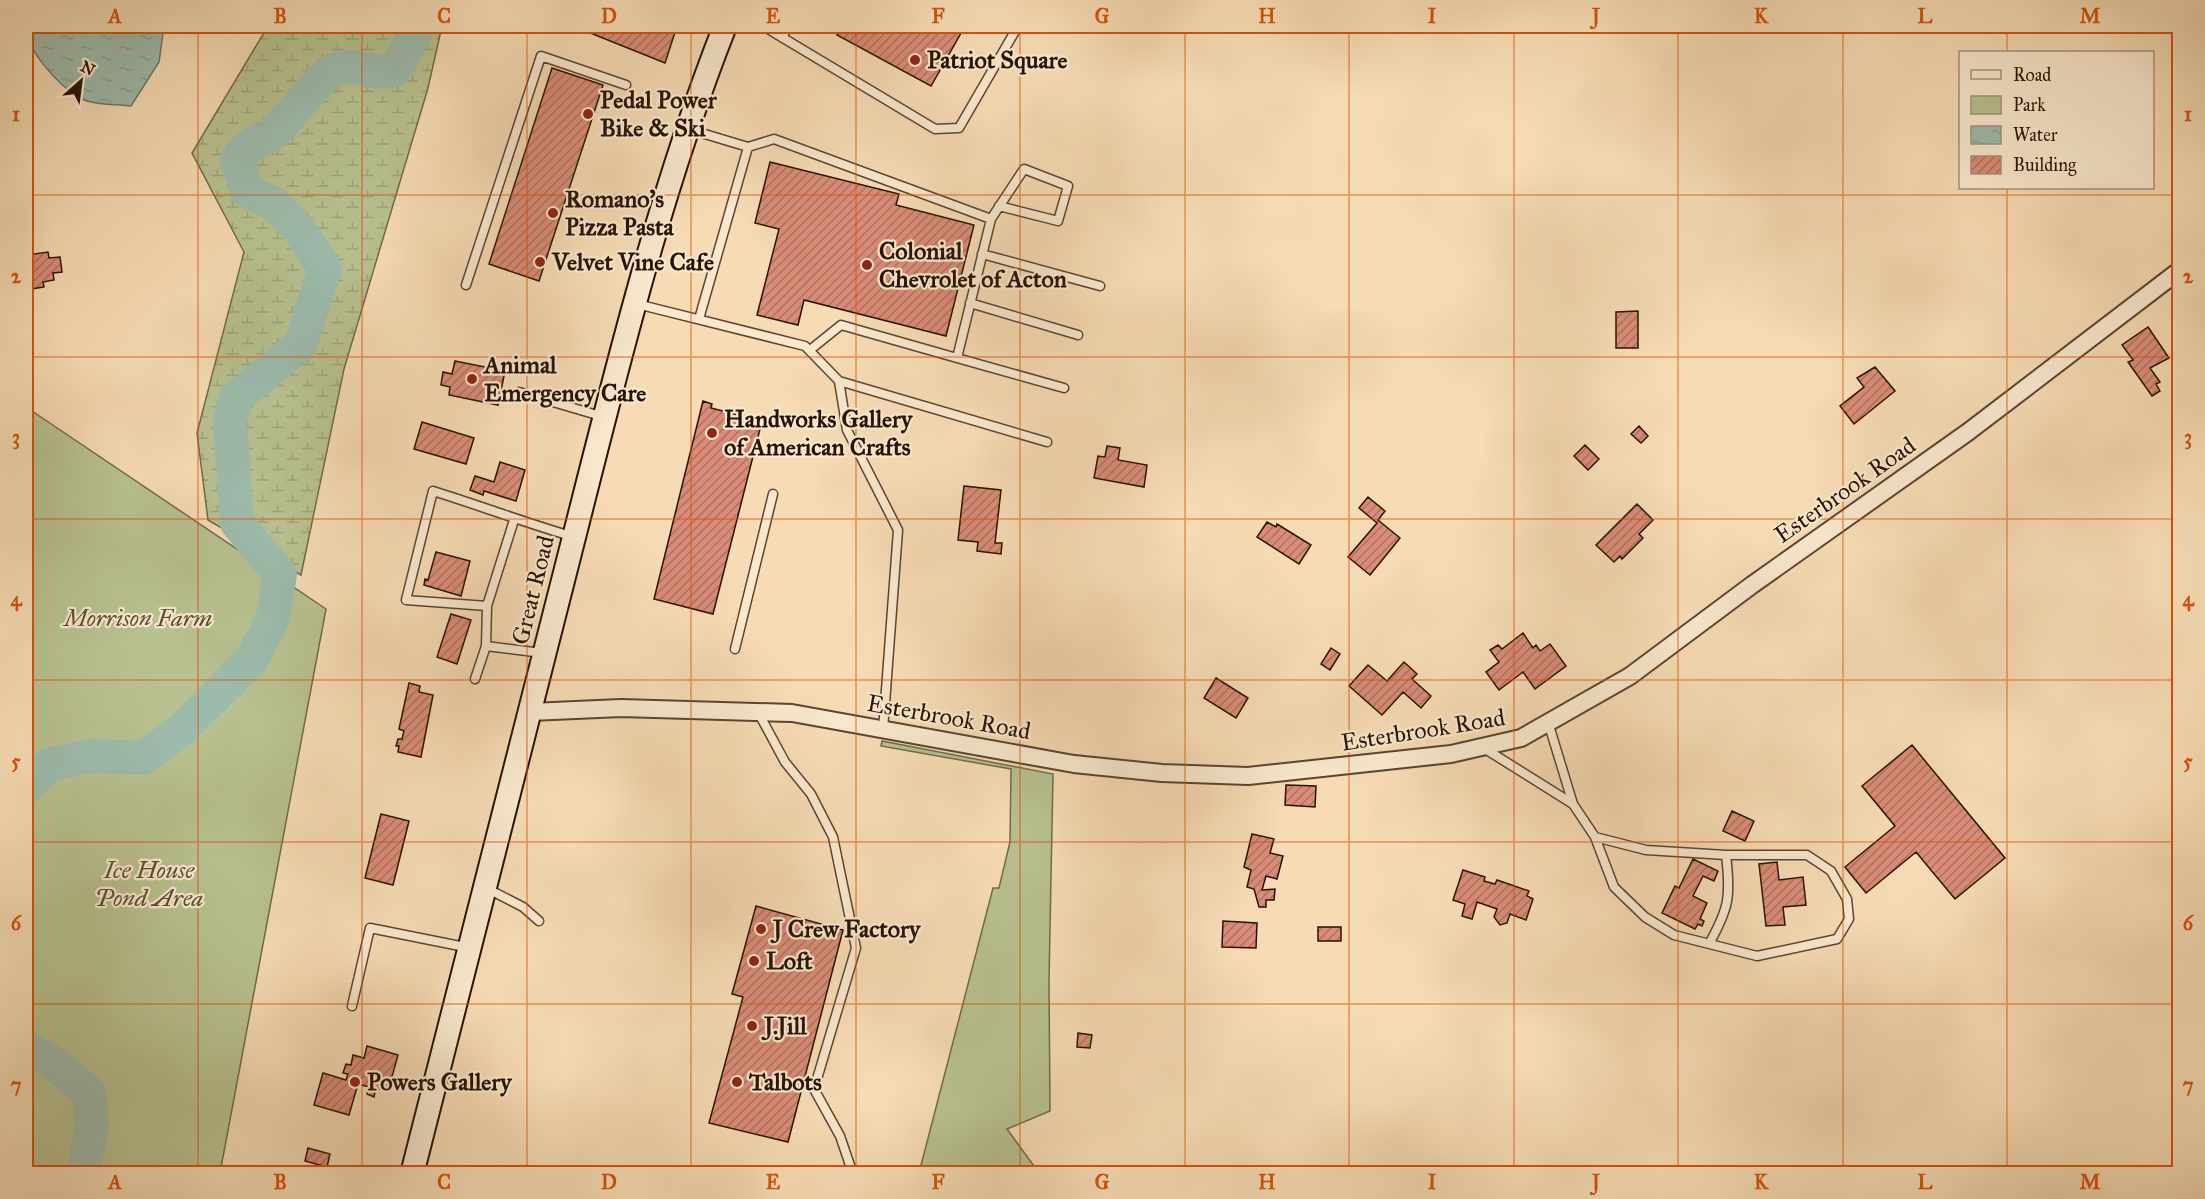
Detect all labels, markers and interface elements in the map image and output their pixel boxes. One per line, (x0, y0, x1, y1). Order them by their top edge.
text: A (106, 4, 122, 28)
text: B (273, 4, 287, 28)
text: C (437, 4, 451, 28)
text: D (601, 4, 617, 28)
text: E (766, 4, 781, 28)
text: F (931, 4, 945, 28)
text: G (1095, 4, 1110, 28)
text: H (1258, 4, 1276, 28)
text: I (1428, 4, 1437, 28)
text: J (1589, 4, 1601, 30)
text: K (1754, 4, 1769, 28)
text: L (1918, 4, 1933, 28)
text: M (2080, 4, 2101, 28)
place label: Patriot Square (927, 45, 1067, 75)
north arrow (51, 51, 111, 111)
legend (1959, 51, 2154, 189)
marker: Patriot Square (908, 53, 922, 67)
text: N (77, 57, 99, 80)
text: Road (2013, 64, 2051, 86)
place label: Pedal Power Bike & Ski (600, 85, 718, 143)
text: Park (2013, 94, 2046, 116)
text: 1 (12, 102, 20, 126)
text: 1 (2184, 102, 2192, 126)
marker: Pedal Power Bike & Ski (581, 107, 595, 121)
text: Water (2013, 124, 2058, 146)
text: Building (2013, 154, 2077, 177)
place label: Romano's Pizza Pasta (565, 184, 675, 242)
marker: Romano's Pizza Pasta (546, 206, 560, 220)
place label: Colonial Chevrolet of Acton (879, 236, 1067, 294)
place label: Velvet Vine Cafe (551, 247, 714, 277)
marker: Velvet Vine Cafe (533, 255, 547, 269)
marker: Colonial Chevrolet of Acton (860, 258, 874, 272)
text: 2 (11, 264, 22, 288)
text: 2 (2183, 264, 2194, 288)
place label: Animal Emergency Care (482, 350, 646, 408)
marker: Animal Emergency Care (465, 372, 479, 386)
place label: Handworks Gallery of American Crafts (724, 404, 914, 462)
text: 3 (12, 425, 20, 450)
text: 3 (2184, 425, 2192, 450)
marker: Handworks Gallery of American Crafts (705, 426, 719, 440)
street label: Esterbrook Road (1769, 430, 1921, 550)
street label: Great Road (505, 532, 561, 648)
text: 4 (10, 587, 22, 612)
text: 4 (2182, 587, 2194, 612)
park label: Morrison Farm (62, 603, 212, 633)
street label: Esterbrook Road (865, 688, 1033, 746)
street label: Esterbrook Road (1339, 702, 1507, 758)
text: 5 (11, 749, 21, 773)
text: 5 (2183, 749, 2193, 773)
park label: Ice House Pond Area (95, 855, 203, 913)
text: 6 (11, 911, 23, 935)
text: 6 (2183, 911, 2195, 935)
place label: J Crew Factory (770, 914, 922, 944)
marker: J Crew Factory (754, 922, 768, 936)
place label: Loft (766, 946, 813, 976)
marker: Loft (747, 954, 761, 968)
place label: J.Jill (761, 1011, 807, 1041)
marker: J.Jill (745, 1019, 759, 1033)
place label: Powers Gallery (367, 1067, 513, 1097)
place label: Talbots (748, 1067, 822, 1097)
text: 7 (11, 1073, 22, 1097)
text: 7 (2183, 1073, 2194, 1097)
marker: Powers Gallery (348, 1075, 362, 1089)
marker: Talbots (730, 1075, 744, 1089)
text: A (106, 1170, 122, 1194)
text: B (273, 1170, 287, 1194)
text: C (437, 1170, 451, 1194)
text: D (601, 1170, 617, 1194)
text: E (766, 1170, 781, 1194)
text: F (931, 1170, 945, 1194)
text: G (1095, 1170, 1110, 1194)
text: H (1258, 1170, 1276, 1194)
text: I (1428, 1170, 1437, 1194)
text: J (1589, 1170, 1601, 1196)
text: K (1754, 1170, 1769, 1194)
text: L (1918, 1170, 1933, 1194)
text: M (2080, 1170, 2101, 1194)

